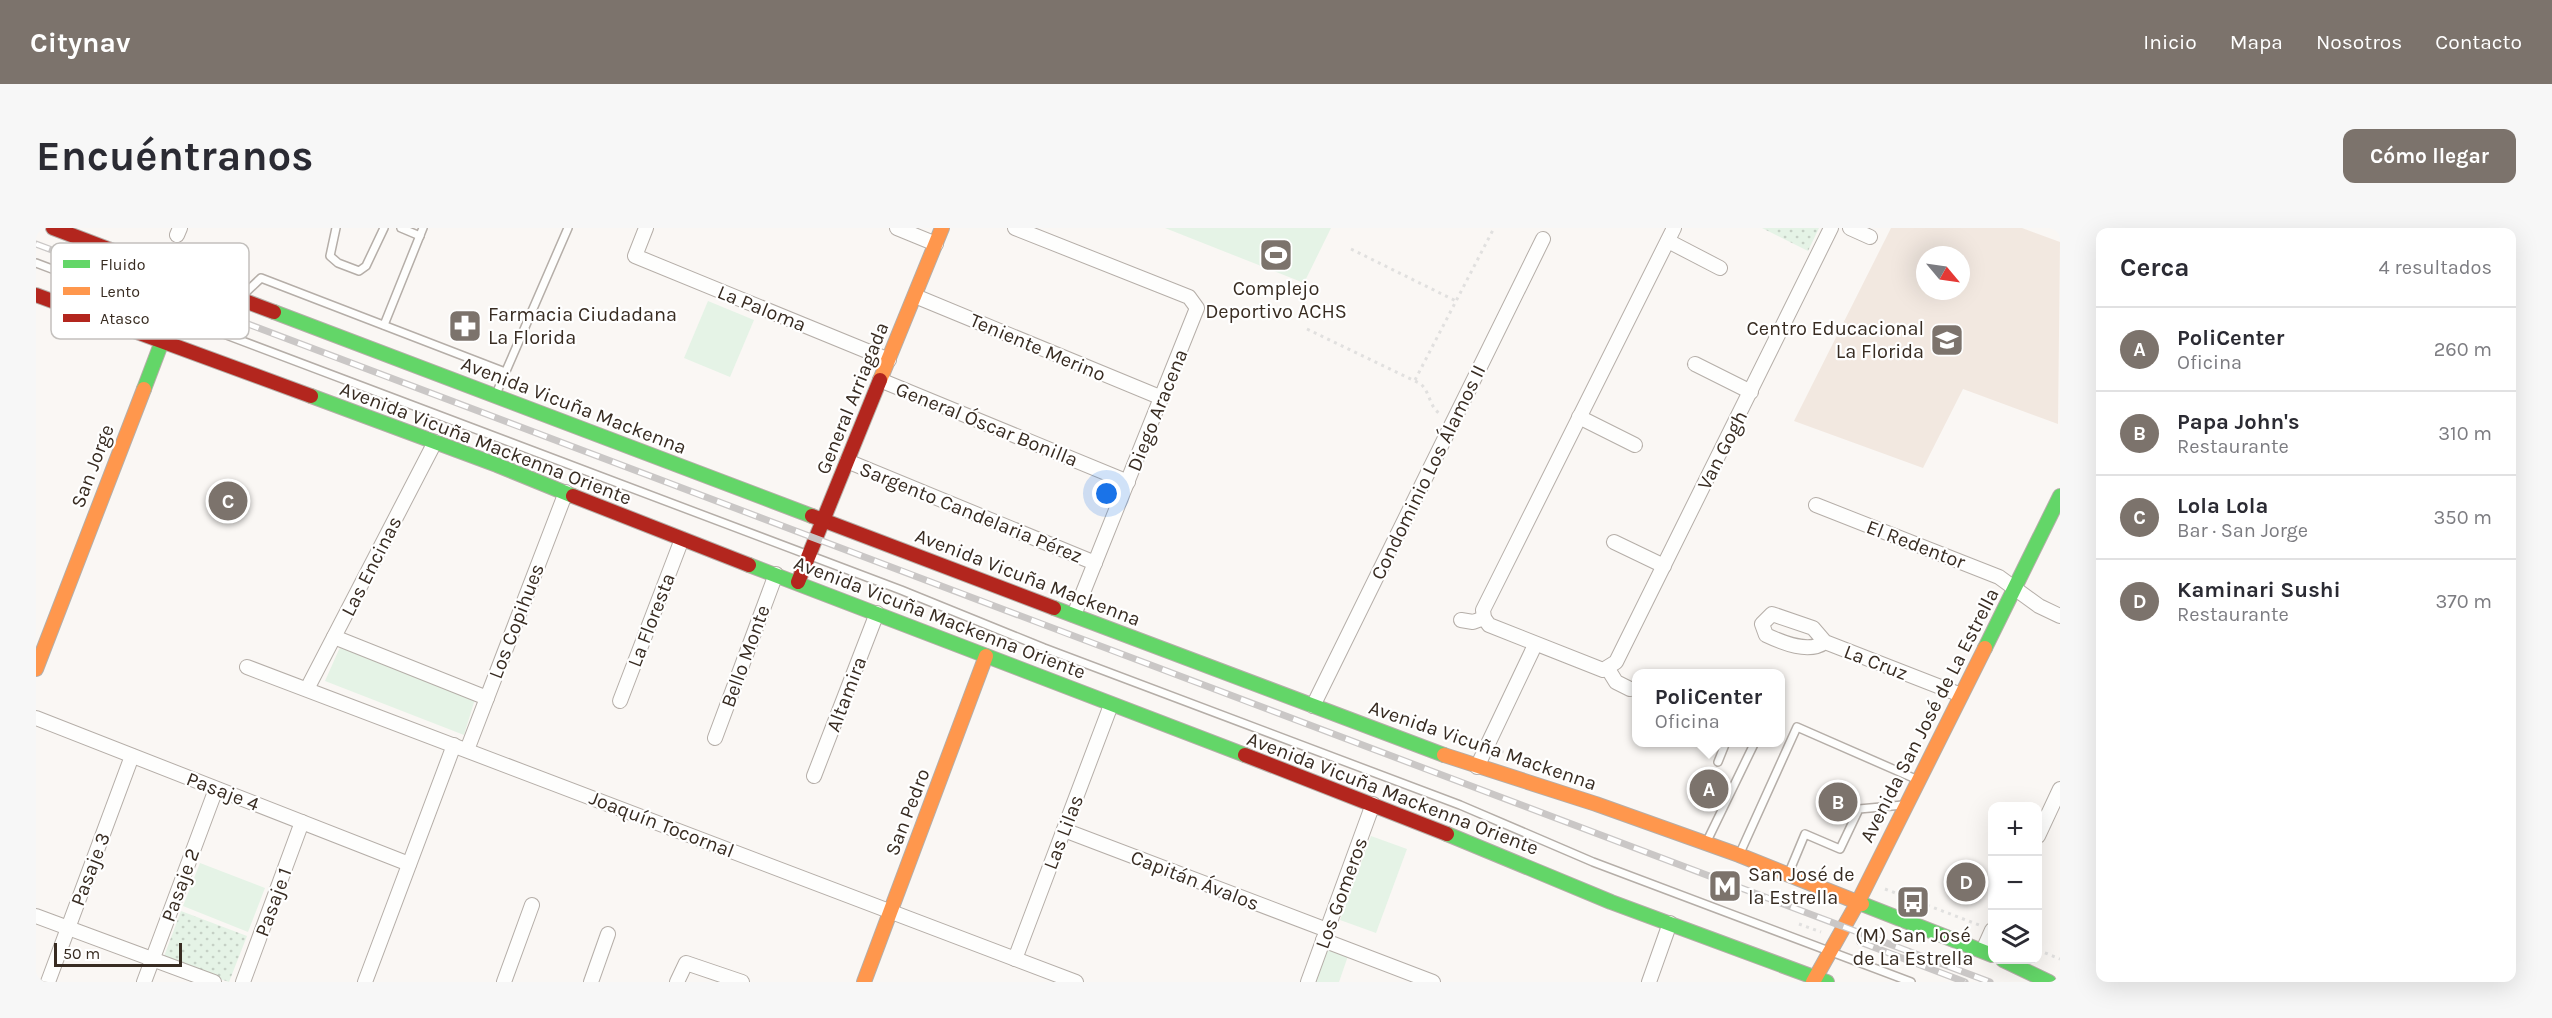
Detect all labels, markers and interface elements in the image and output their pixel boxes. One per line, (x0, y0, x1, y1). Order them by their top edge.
text: Citynav (30, 26, 130, 59)
text: Inicio (2143, 30, 2197, 54)
text: Mapa (2230, 30, 2283, 54)
text: Nosotros (2316, 30, 2402, 54)
text: Contacto (2435, 30, 2522, 54)
button: Cómo llegar (2343, 129, 2516, 183)
text: Encuéntranos (36, 131, 314, 181)
sports icon: Complejo Deportivo ACHS (1258, 237, 1294, 273)
legend (51, 243, 249, 339)
north arrow (1916, 246, 1970, 300)
text: Cerca (2120, 252, 2189, 283)
text: Fluido (100, 255, 146, 274)
text: 4 resultados (2379, 256, 2492, 279)
place label: Complejo Deportivo ACHS (1205, 277, 1347, 323)
street label: La Paloma (714, 280, 809, 337)
text: Lento (100, 282, 140, 301)
place label: Farmacia Ciudadana La Florida (488, 303, 677, 349)
pharmacy icon: Farmacia Ciudadana La Florida (447, 308, 483, 344)
text: Atasco (100, 309, 149, 328)
street label: Teniente Merino (967, 309, 1109, 386)
place label: Centro Educacional La Florida (1747, 317, 1924, 363)
street label: General Arriagada (811, 319, 894, 478)
school or university icon: Centro Educacional La Florida (1929, 322, 1965, 358)
text: PoliCenter (2177, 325, 2284, 351)
text: A (2133, 338, 2146, 361)
text: 260 m (2434, 338, 2492, 361)
street label: Diego Aracena (1122, 346, 1192, 475)
text: Oficina (2177, 351, 2242, 374)
street label: Avenida Vicuña Mackenna (458, 352, 690, 459)
street label: Condominio Los Álamos II (1365, 361, 1491, 583)
street label: General Óscar Bonilla (892, 376, 1082, 472)
street label: Avenida Vicuña Mackenna Oriente (337, 377, 635, 510)
street label: Van Gogh (1693, 407, 1752, 494)
text: Papa John's (2177, 409, 2300, 435)
street label: San Jorge (66, 421, 119, 511)
text: B (2133, 422, 2146, 445)
text: 310 m (2438, 422, 2492, 445)
text: Restaurante (2177, 435, 2289, 458)
street label: Sargento Candelaria Pérez (856, 457, 1086, 568)
pin: C (208, 478, 248, 524)
your location (1092, 479, 1121, 508)
text: Lola Lola (2177, 493, 2268, 519)
text: C (2133, 506, 2146, 529)
text: 350 m (2434, 506, 2492, 529)
street label: Las Encinas (336, 513, 406, 620)
street label: El Redentor (1863, 515, 1969, 574)
text: Bar · San Jorge (2177, 519, 2308, 542)
street label: Avenida Vicuña Mackenna (912, 524, 1144, 631)
street label: Avenida Vicuña Mackenna Oriente (791, 551, 1089, 684)
street label: Los Copihues (484, 560, 549, 682)
street label: La Floresta (623, 570, 680, 670)
text: Kaminari Sushi (2177, 577, 2341, 603)
street label: Avenida San José de La Estrella (1855, 584, 2004, 846)
text: D (2133, 590, 2146, 613)
text: 370 m (2435, 590, 2492, 613)
street label: Bello Monte (716, 602, 775, 711)
text: Restaurante (2177, 603, 2289, 626)
street label: La Cruz (1841, 640, 1911, 685)
street label: Altamira (822, 653, 871, 735)
popup (1632, 669, 1785, 747)
text: PoliCenter (1655, 684, 1762, 710)
street label: Avenida Vicuña Mackenna (1366, 696, 1600, 795)
text: Oficina (1655, 710, 1720, 733)
street label: Avenida Vicuña Mackenna Oriente (1244, 727, 1542, 860)
street label: San Pedro (880, 765, 935, 859)
pin: A (1690, 766, 1728, 812)
street label: Pasaje 4 (183, 767, 262, 816)
pin: B (1818, 780, 1858, 824)
street label: Joaquín Tocornal (586, 786, 737, 863)
street label: Las Lilas (1039, 792, 1088, 873)
map controls (1988, 802, 2042, 964)
button: + (1988, 802, 2042, 856)
street label: Pasaje 3 (66, 829, 115, 909)
street label: Los Gomeros (1311, 834, 1372, 952)
street label: Pasaje 2 (157, 845, 204, 925)
street label: Capitán Ávalos (1127, 845, 1263, 915)
button: − (1988, 856, 2042, 910)
pin: D (1946, 860, 1986, 904)
place label: San José de la Estrella (1748, 863, 1855, 909)
street label: Pasaje 1 (250, 865, 297, 940)
metro station icon: San José de la Estrella (1707, 868, 1743, 904)
bus stop icon: (M) San José de La Estrella (1895, 884, 1931, 920)
button: layers (1988, 910, 2042, 964)
place label: (M) San José de La Estrella (1853, 924, 1973, 970)
scale bar (54, 940, 182, 968)
text: 50 m (63, 944, 100, 963)

